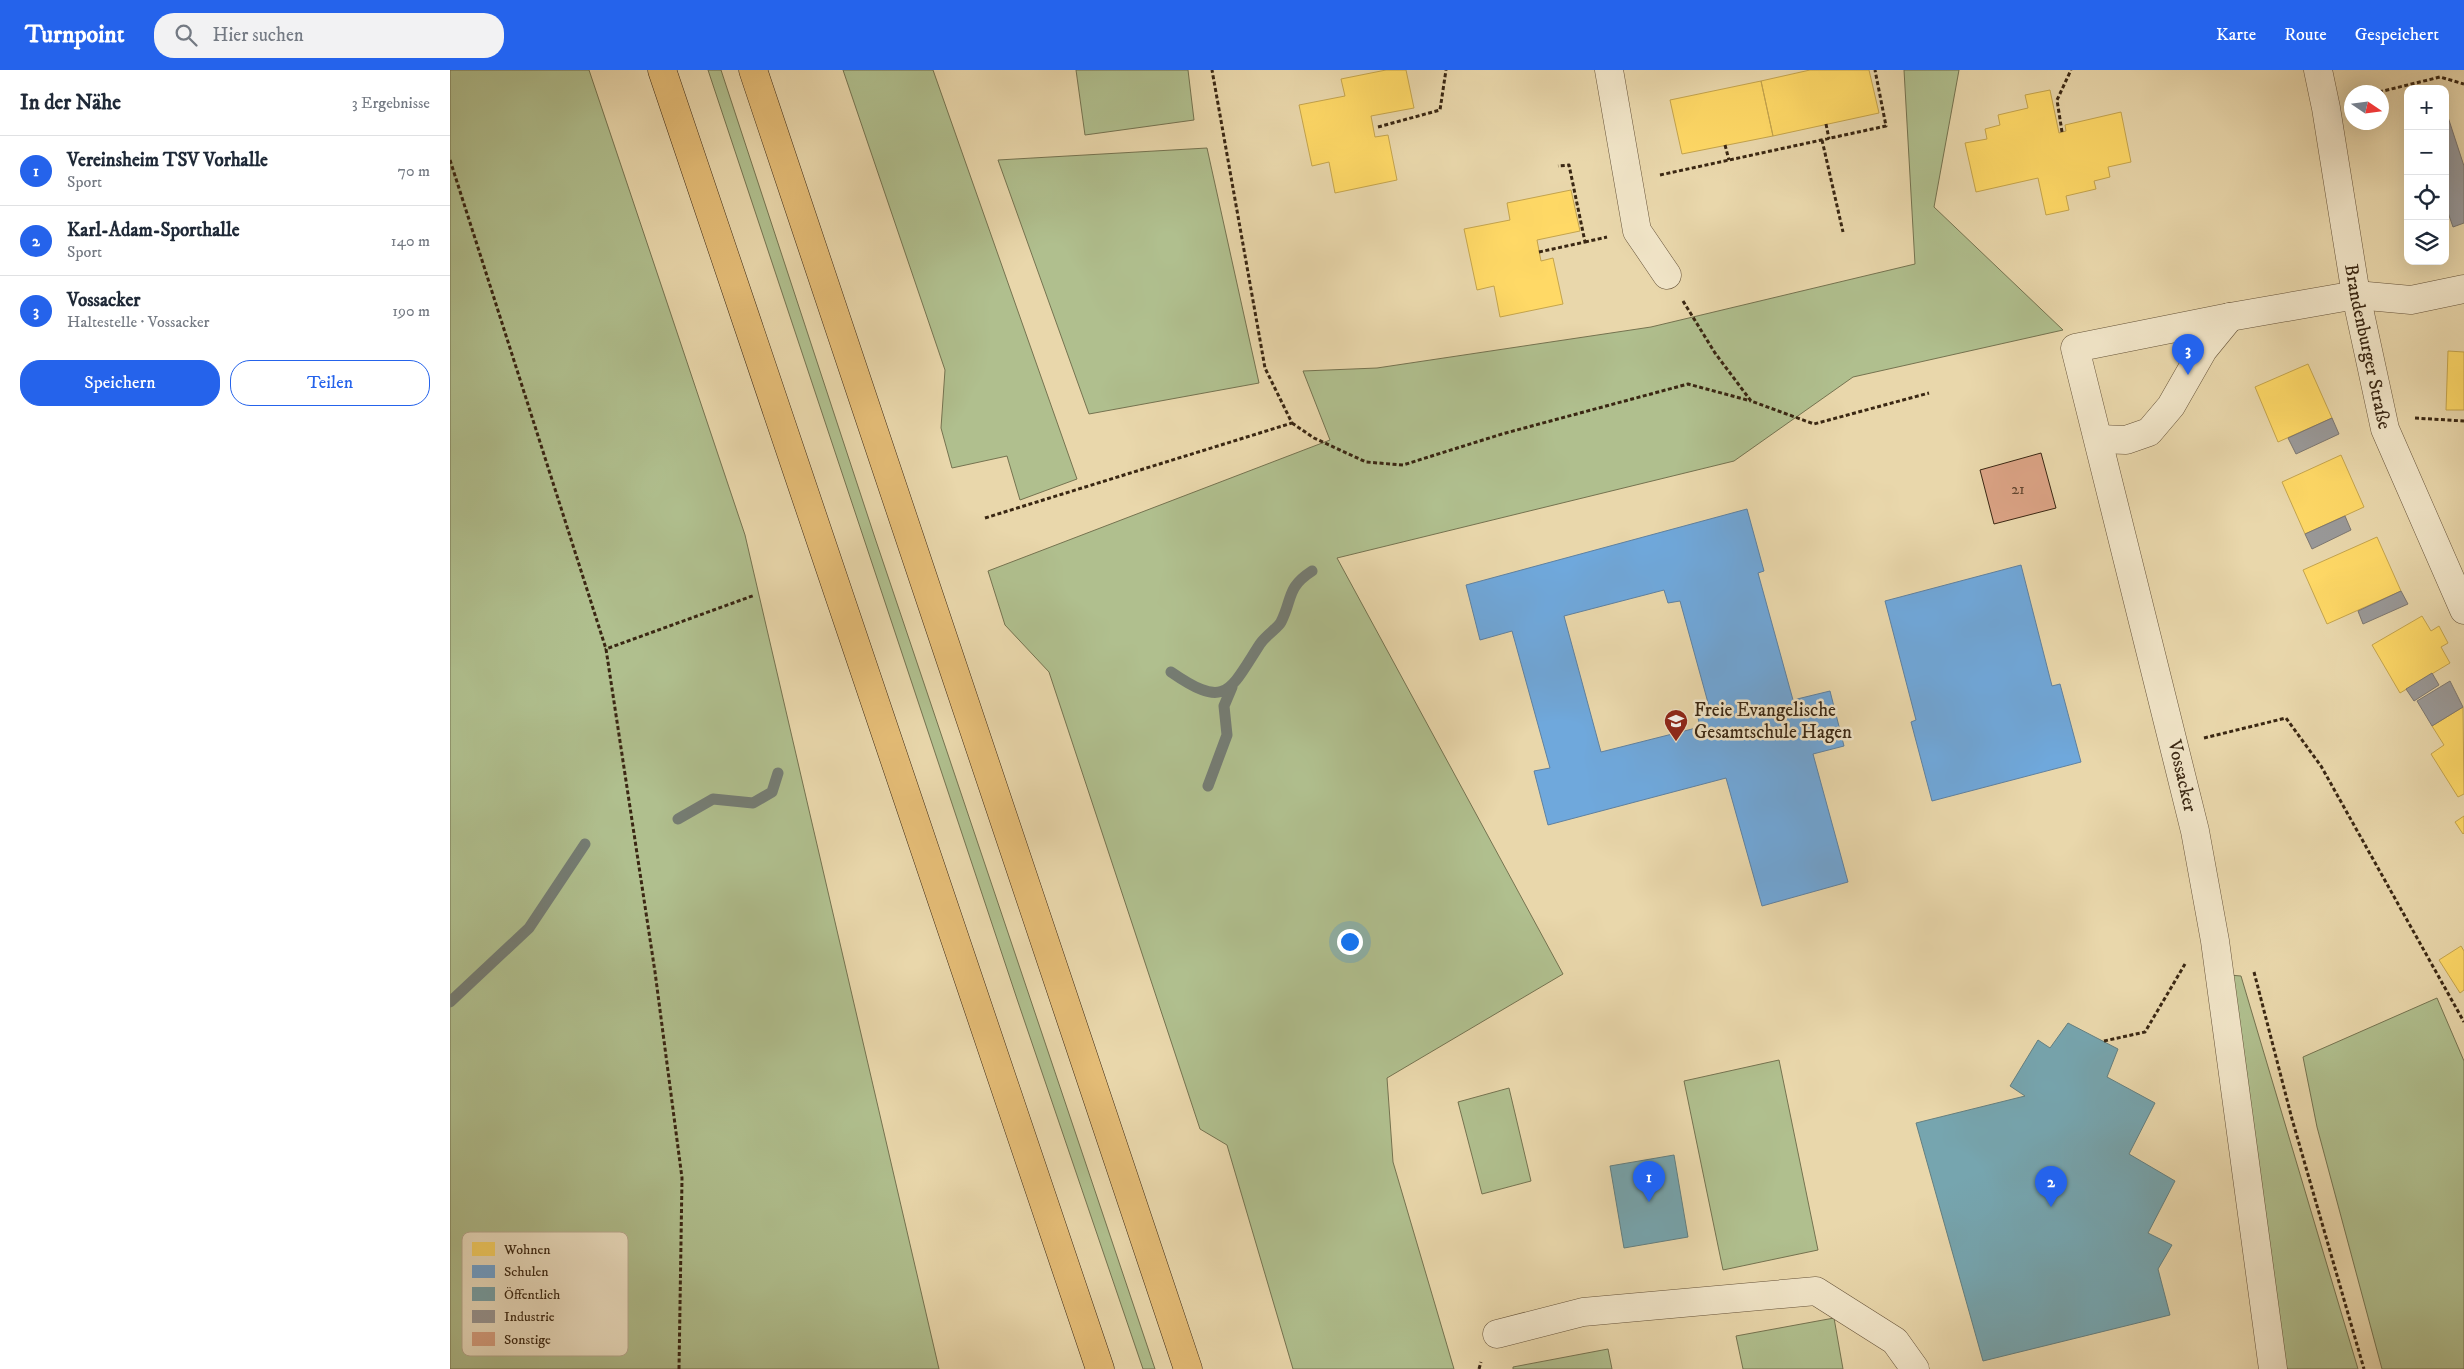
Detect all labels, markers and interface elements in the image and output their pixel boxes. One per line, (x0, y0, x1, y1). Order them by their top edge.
search box (154, 13, 504, 58)
text: Turnpoint (25, 20, 124, 50)
icon: search (172, 21, 200, 49)
text: Hier suchen (212, 24, 304, 47)
text: Karte (2216, 24, 2256, 46)
text: Route (2284, 24, 2327, 46)
text: Gespeichert (2355, 24, 2439, 46)
north arrow (2344, 85, 2389, 130)
map controls (2404, 85, 2449, 265)
button: + (2404, 85, 2449, 130)
text: In der Nähe (20, 90, 121, 116)
text: 3 Ergebnisse (352, 93, 430, 113)
button: − (2404, 130, 2449, 175)
text: Vereinsheim TSV Vorhalle (67, 149, 268, 172)
text: 1 (33, 161, 39, 181)
text: 70 m (398, 161, 430, 181)
text: Sport (67, 172, 102, 192)
button: locate (2404, 175, 2449, 220)
text: Karl-Adam-Sporthalle (67, 219, 240, 242)
button: layers (2404, 220, 2449, 265)
text: 2 (32, 231, 40, 251)
text: 140 m (391, 231, 430, 251)
text: Sport (67, 242, 102, 262)
street label: Brandenburger Straße (2340, 262, 2396, 431)
text: Vossacker (67, 289, 140, 312)
text: 3 (33, 301, 39, 321)
text: 190 m (392, 301, 430, 321)
text: Haltestelle · Vossacker (67, 312, 210, 332)
pin: 3 (2172, 334, 2204, 375)
button: Speichern (20, 360, 220, 406)
button: Teilen (230, 360, 430, 406)
house number: 21 (2011, 479, 2025, 499)
place label: Freie Evangelische Gesamtschule Hagen (1694, 699, 1852, 744)
school or university icon: Freie Evangelische Gesamtschule Hagen (1663, 708, 1689, 742)
street label: Vossacker (2162, 737, 2201, 814)
your location (1337, 929, 1363, 955)
pin: 1 (1633, 1161, 1665, 1202)
pin: 2 (2035, 1166, 2067, 1207)
legend (462, 1232, 628, 1356)
text: Wohnen (503, 1241, 551, 1259)
text: Schulen (504, 1263, 549, 1281)
text: Öffentlich (504, 1286, 561, 1304)
text: Industrie (504, 1308, 555, 1326)
text: Sonstige (504, 1331, 551, 1349)

